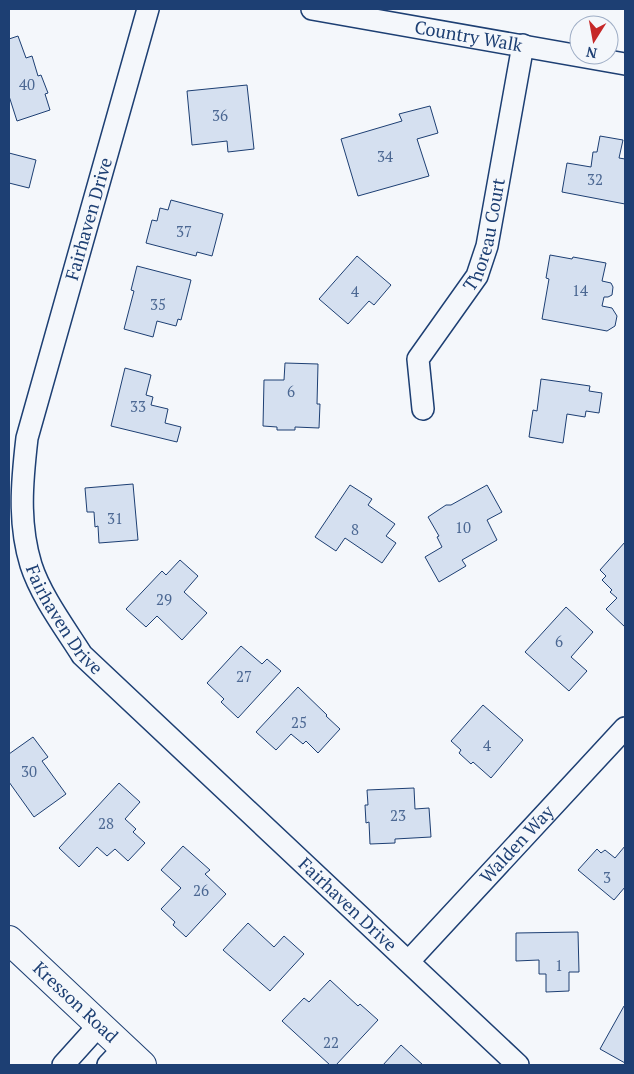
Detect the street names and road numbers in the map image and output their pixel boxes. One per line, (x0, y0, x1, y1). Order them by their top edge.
street label: Country Walk (413, 14, 525, 57)
street label: Fairhaven Drive (59, 155, 117, 283)
street label: Thoreau Court (457, 176, 510, 296)
street label: Fairhaven Drive (21, 561, 108, 679)
street label: Walden Way (474, 799, 559, 888)
street label: Fairhaven Drive (294, 852, 403, 956)
street label: Kresson Road (28, 956, 124, 1047)

